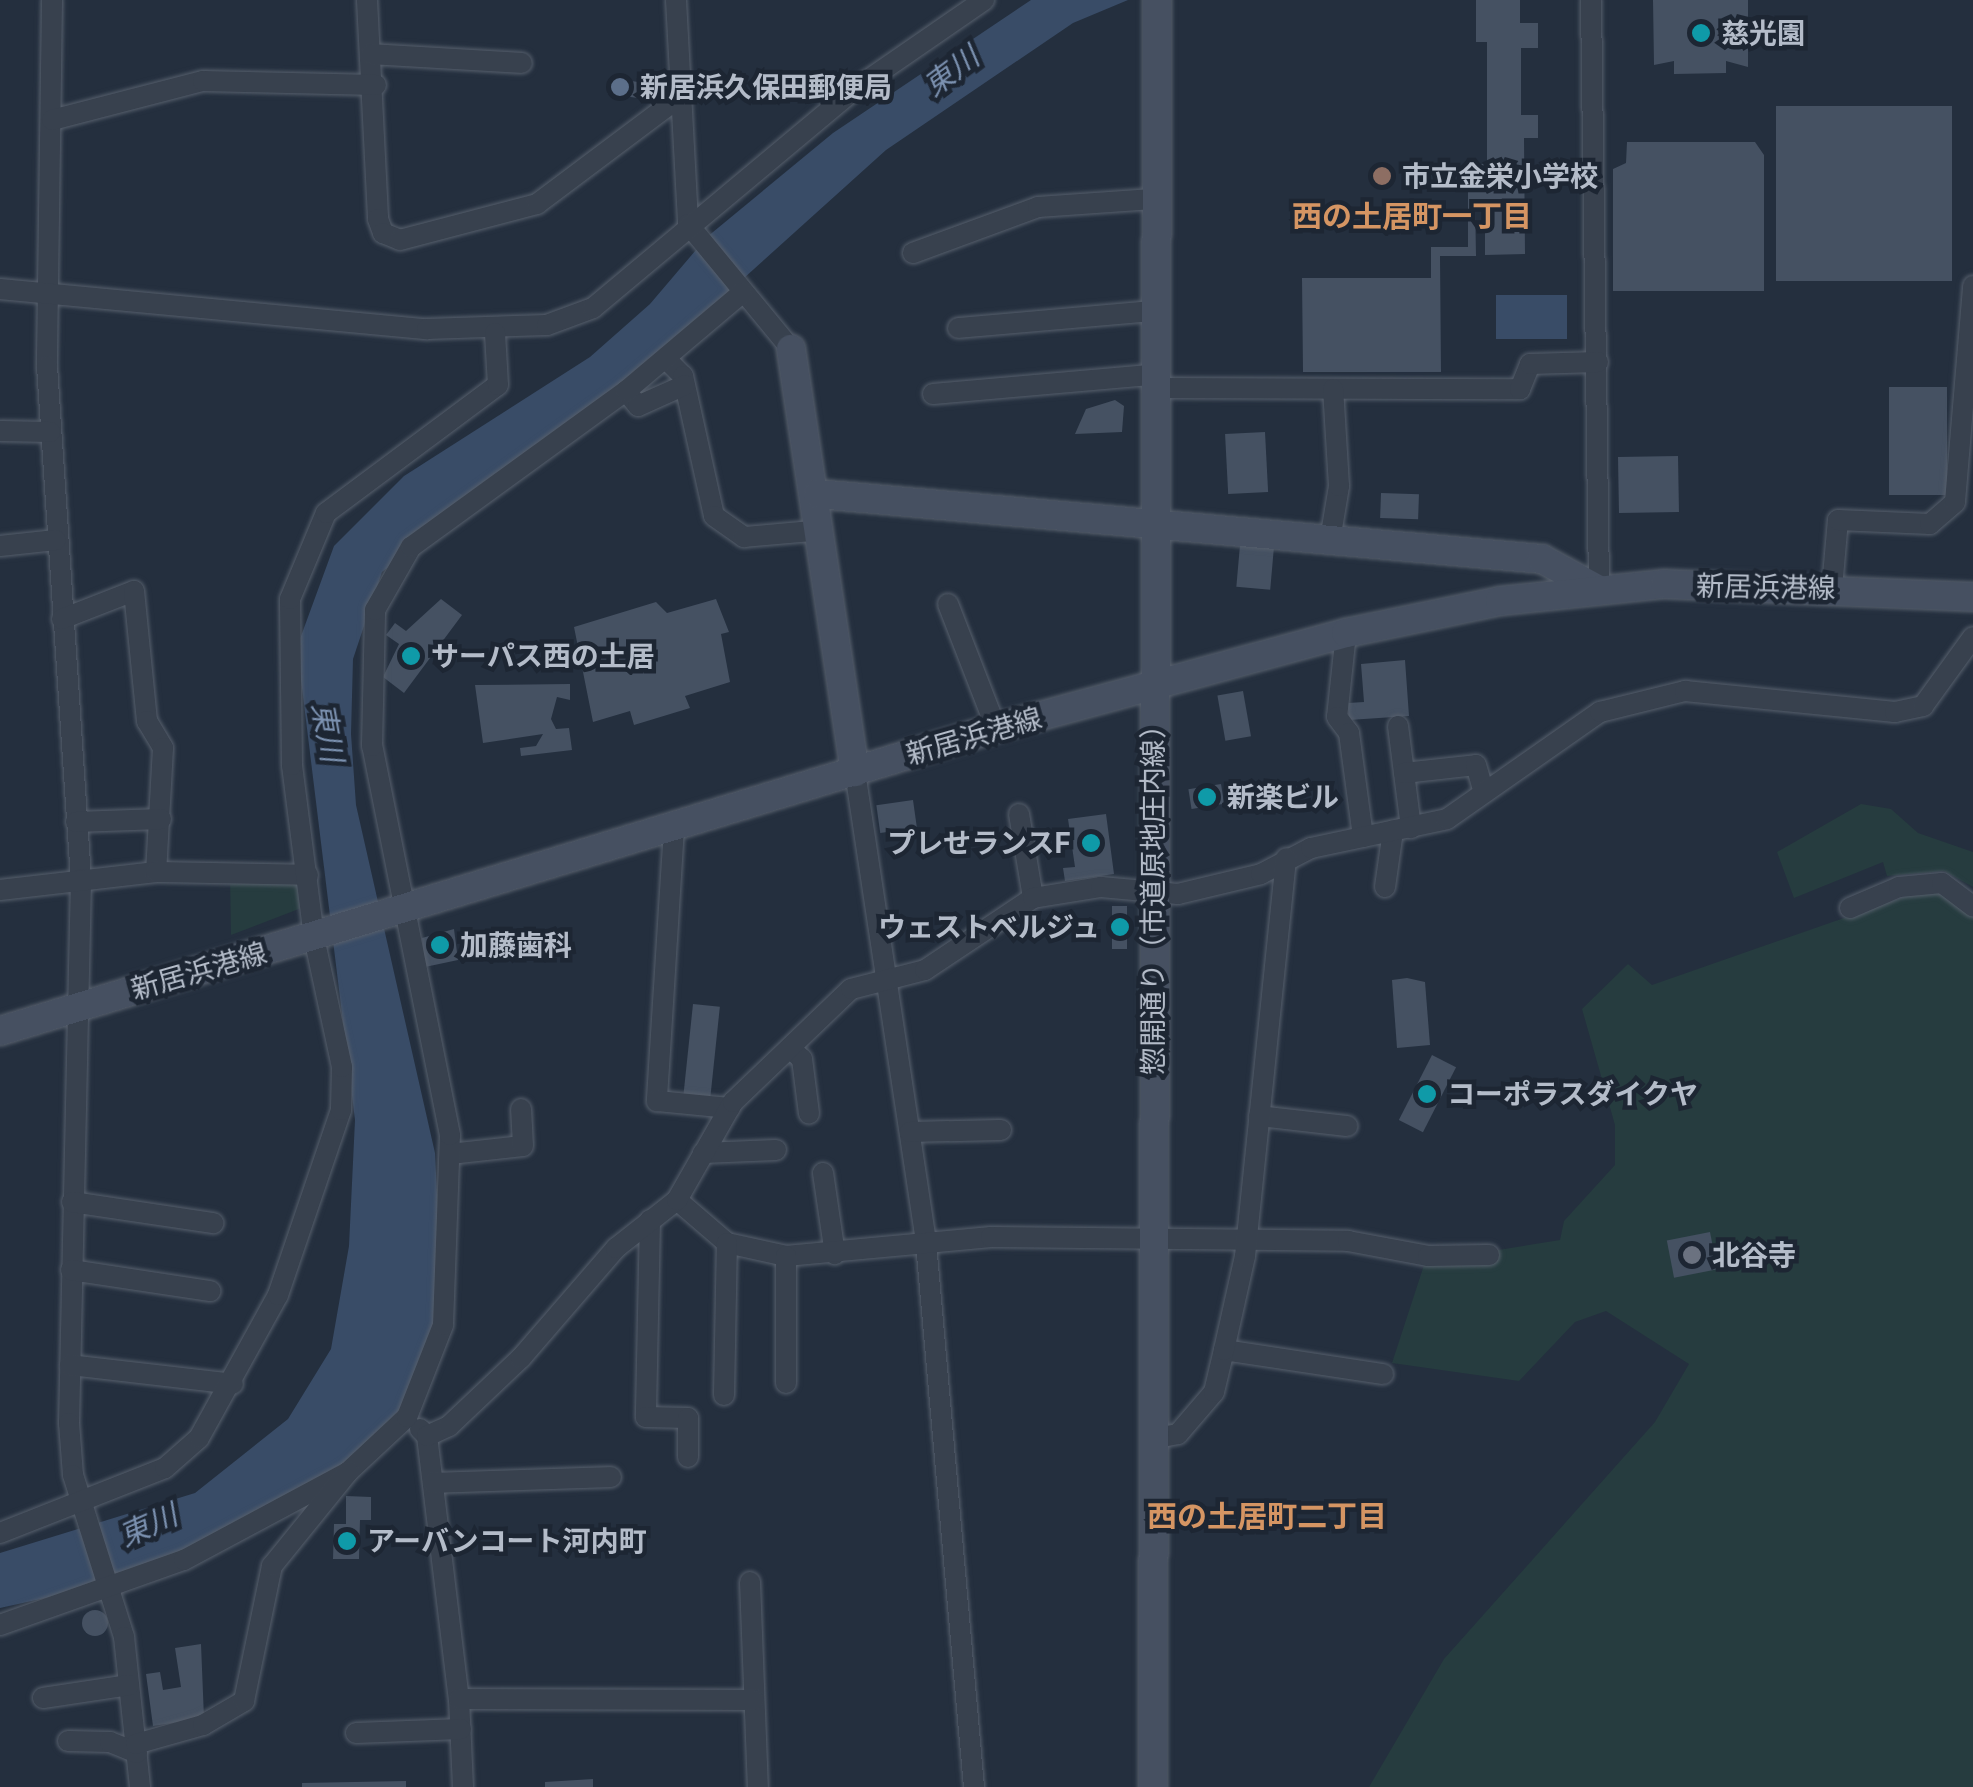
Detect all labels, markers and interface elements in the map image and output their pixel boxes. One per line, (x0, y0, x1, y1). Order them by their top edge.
place label: 慈光園 (1721, 16, 1805, 50)
marker: 慈光園 (1690, 22, 1712, 44)
water label: 東川 (916, 39, 986, 103)
place label: 新居浜久保田郵便局 (640, 70, 892, 104)
marker: 新居浜久保田郵便局 (609, 76, 631, 98)
place label: 市立金栄小学校 (1402, 159, 1598, 193)
marker: 市立金栄小学校 (1371, 165, 1393, 187)
district label: 西の土居町一丁目 (1292, 198, 1532, 234)
street label: 新居浜港線 (1696, 569, 1836, 605)
place label: サーパス西の土居 (431, 639, 655, 673)
marker: サーパス西の土居 (400, 645, 422, 667)
water label: 東川 (305, 699, 351, 765)
street label: 新居浜港線 (902, 701, 1046, 771)
street label: 惣開通り（市道原地庄内線） (1136, 711, 1170, 1075)
place label: 新楽ビル (1227, 780, 1339, 814)
marker: 新楽ビル (1196, 786, 1218, 808)
place label: プレせランスF (887, 826, 1071, 860)
marker: プレせランスF (1080, 832, 1102, 854)
place label: ウェストベルジュ (876, 910, 1100, 944)
marker: ウェストベルジュ (1109, 916, 1131, 938)
place label: 加藤歯科 (460, 928, 572, 962)
marker: 加藤歯科 (429, 934, 451, 956)
street label: 新居浜港線 (127, 936, 271, 1006)
place label: コーポラスダイクヤ (1447, 1077, 1699, 1111)
marker: コーポラスダイクヤ (1416, 1083, 1438, 1105)
place label: 北谷寺 (1712, 1238, 1796, 1272)
marker: 北谷寺 (1681, 1244, 1703, 1266)
water label: 東川 (113, 1496, 183, 1554)
district label: 西の土居町二丁目 (1147, 1498, 1387, 1534)
place label: アーバンコート河内町 (367, 1524, 645, 1558)
marker: アーバンコート河内町 (336, 1530, 358, 1552)

